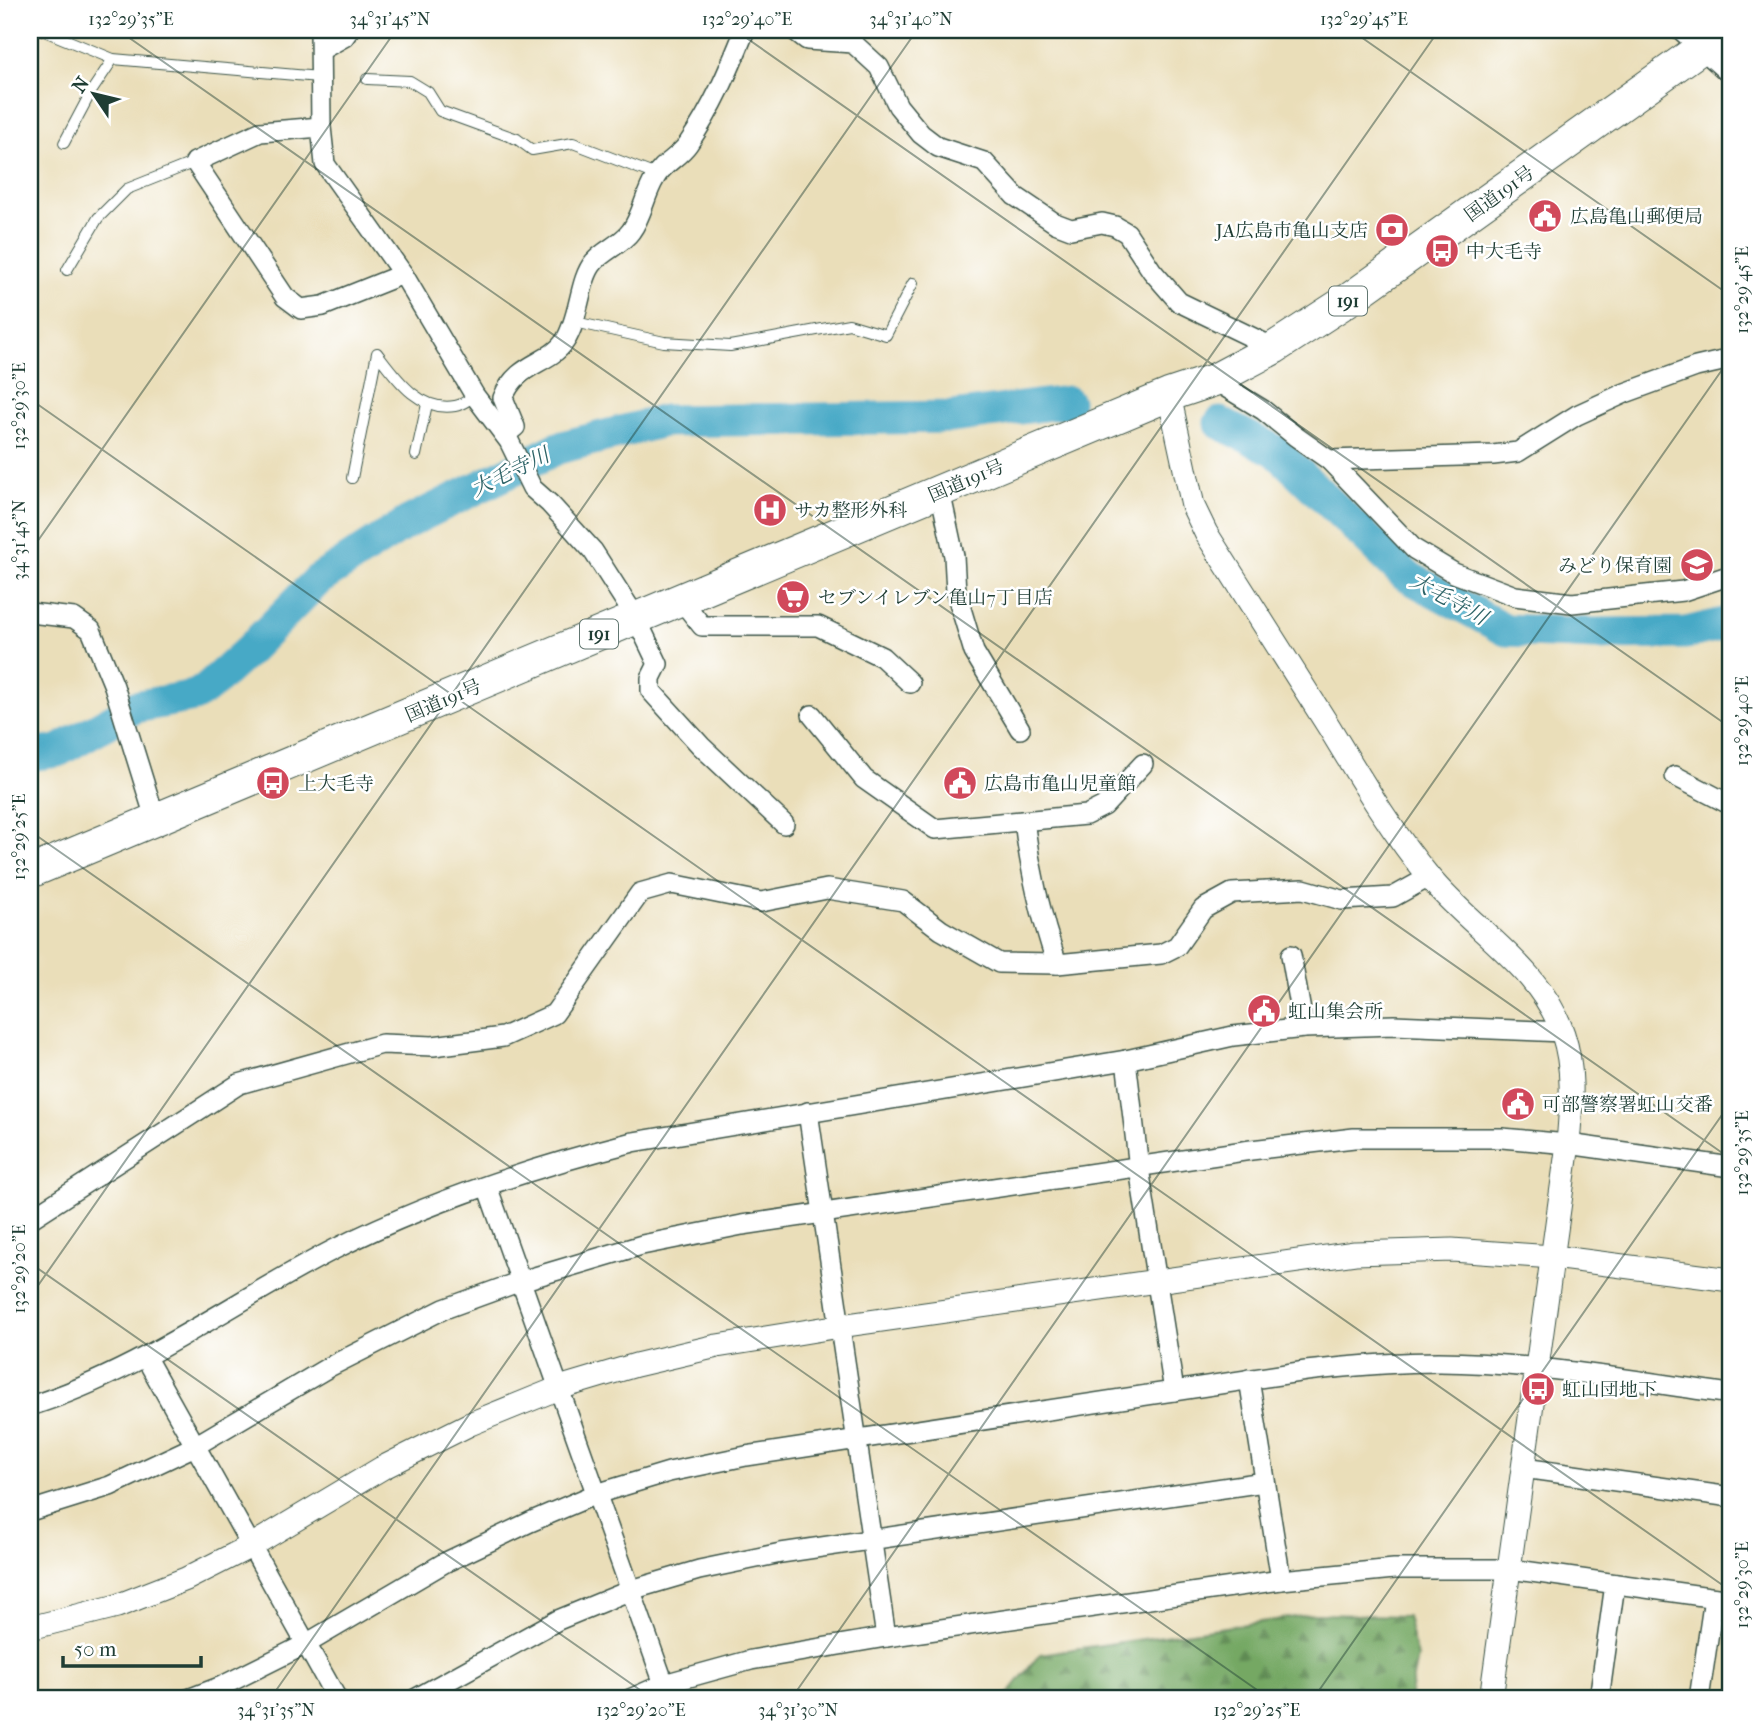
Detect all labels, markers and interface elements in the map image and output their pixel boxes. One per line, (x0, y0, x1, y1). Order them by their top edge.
text: 132°29'35"E (88, 9, 174, 30)
text: 34°31'45"N (350, 9, 431, 30)
text: 132°29'40"E (702, 9, 792, 30)
text: 34°31'40"N (869, 9, 953, 30)
text: 132°29'45"E (1320, 9, 1408, 30)
north arrow (60, 60, 130, 130)
text: N (68, 72, 94, 97)
street label: 国道191号 (1461, 161, 1539, 226)
public building icon: 広島亀山郵便局 (1526, 197, 1564, 235)
place label: 広島亀山郵便局 (1570, 206, 1703, 228)
bank icon: JA広島市亀山支店 (1373, 211, 1411, 249)
place label: JA広島市亀山支店 (1214, 220, 1368, 242)
bus stop icon: 中大毛寺 (1423, 232, 1461, 270)
place label: 中大毛寺 (1466, 241, 1542, 263)
text: 132°29'45"E (1732, 246, 1753, 334)
road number: 191 (1329, 286, 1367, 316)
text: 132°29'30"E (9, 362, 30, 450)
water label: 大毛寺川 (467, 442, 555, 501)
street label: 国道191号 (925, 455, 1008, 507)
hospital icon: サカ整形外科 (751, 491, 789, 529)
text: 34°31'45"N (9, 499, 30, 580)
place label: サカ整形外科 (794, 500, 908, 522)
school or university icon: みどり保育園 (1678, 546, 1716, 584)
place label: みどり保育園 (1558, 555, 1672, 577)
water label: 大毛寺川 (1406, 568, 1493, 631)
supermarket icon: セブンイレブン亀山7丁目店 (774, 578, 812, 616)
place label: セブンイレブン亀山7丁目店 (818, 587, 1053, 609)
road number: 191 (580, 620, 618, 648)
street label: 国道191号 (402, 675, 485, 727)
text: 132°29'40"E (1732, 676, 1753, 766)
bus stop icon: 上大毛寺 (254, 764, 292, 802)
public building icon: 広島市亀山児童館 (941, 764, 979, 802)
place label: 上大毛寺 (298, 773, 374, 795)
place label: 広島市亀山児童館 (984, 773, 1136, 795)
text: 132°29'25"E (9, 793, 30, 881)
public building icon: 虹山集会所 (1245, 992, 1283, 1030)
place label: 虹山集会所 (1288, 1001, 1383, 1023)
public building icon: 可部警察署虹山交番 (1499, 1085, 1537, 1123)
place label: 可部警察署虹山交番 (1542, 1094, 1713, 1116)
text: 132°29'35"E (1732, 1110, 1753, 1196)
text: 132°29'20"E (9, 1224, 30, 1314)
bus stop icon: 虹山団地下 (1519, 1370, 1557, 1408)
place label: 虹山団地下 (1562, 1379, 1657, 1401)
text: 132°29'30"E (1732, 1541, 1753, 1629)
scale bar (63, 1624, 201, 1668)
text: 50 m (74, 1637, 117, 1661)
text: 34°31'35"N (237, 1700, 315, 1721)
text: 132°29'20"E (596, 1700, 686, 1721)
text: 34°31'30"N (758, 1700, 838, 1721)
text: 132°29'25"E (1213, 1700, 1301, 1721)

